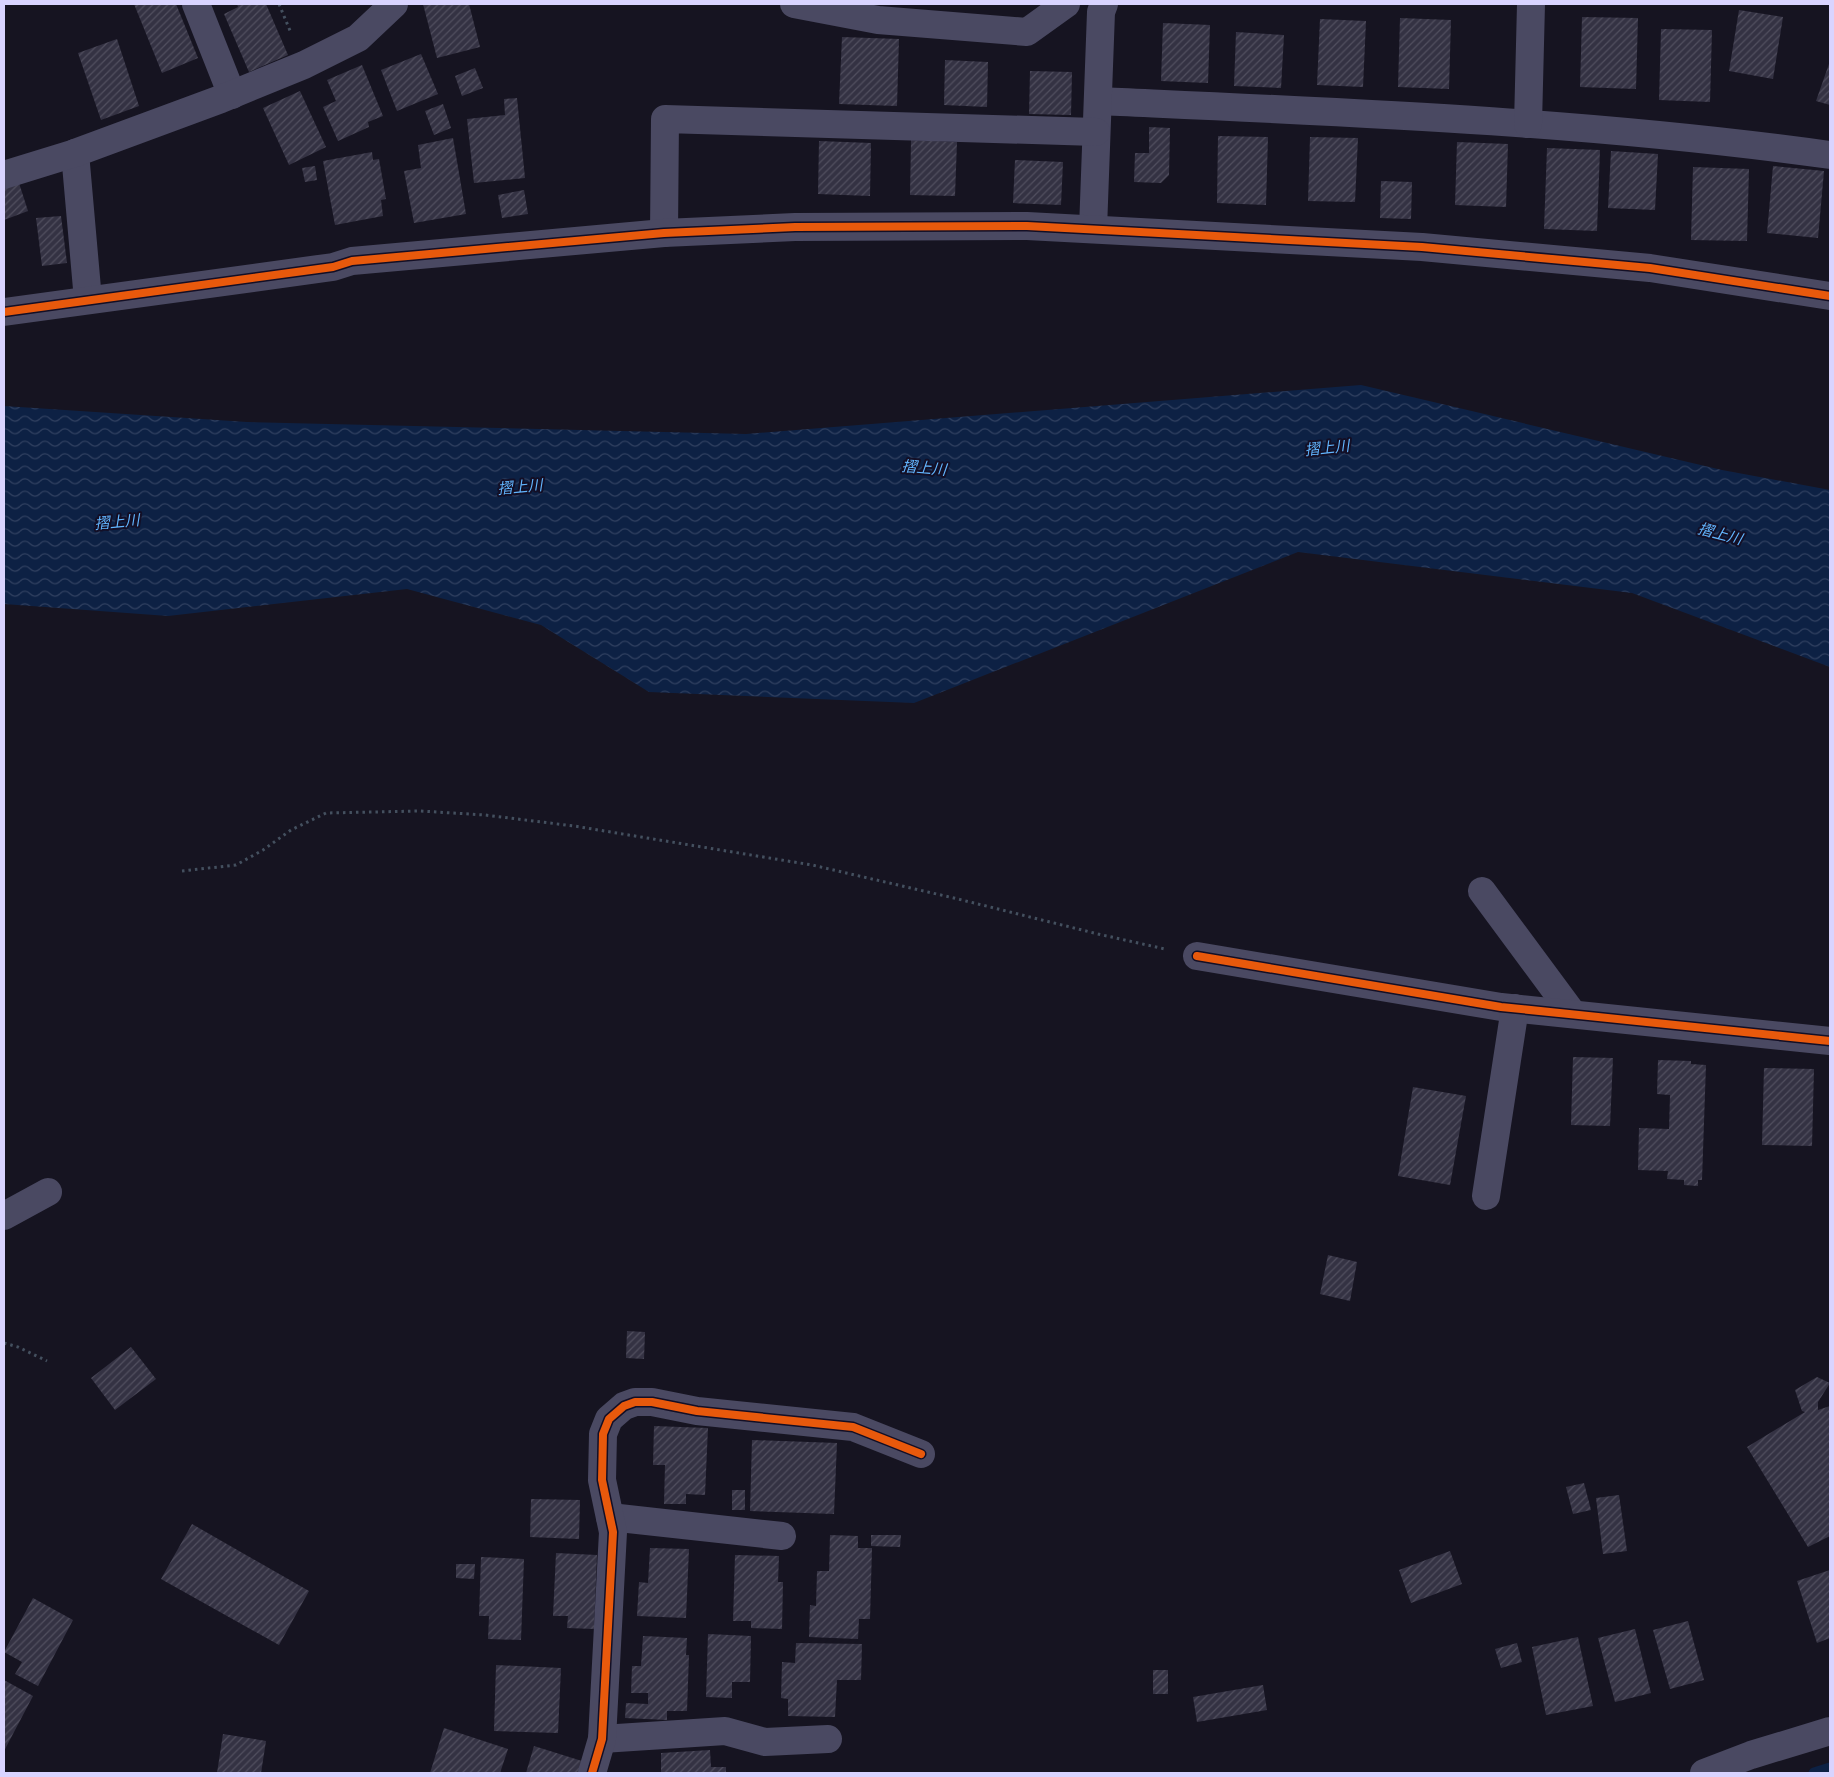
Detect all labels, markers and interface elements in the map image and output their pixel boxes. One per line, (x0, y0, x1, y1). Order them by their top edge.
water label: 摺上川 (1304, 435, 1352, 459)
water label: 摺上川 (901, 456, 949, 479)
water label: 摺上川 (497, 475, 545, 498)
water label: 摺上川 (94, 510, 142, 533)
water label: 摺上川 (1696, 519, 1746, 549)

